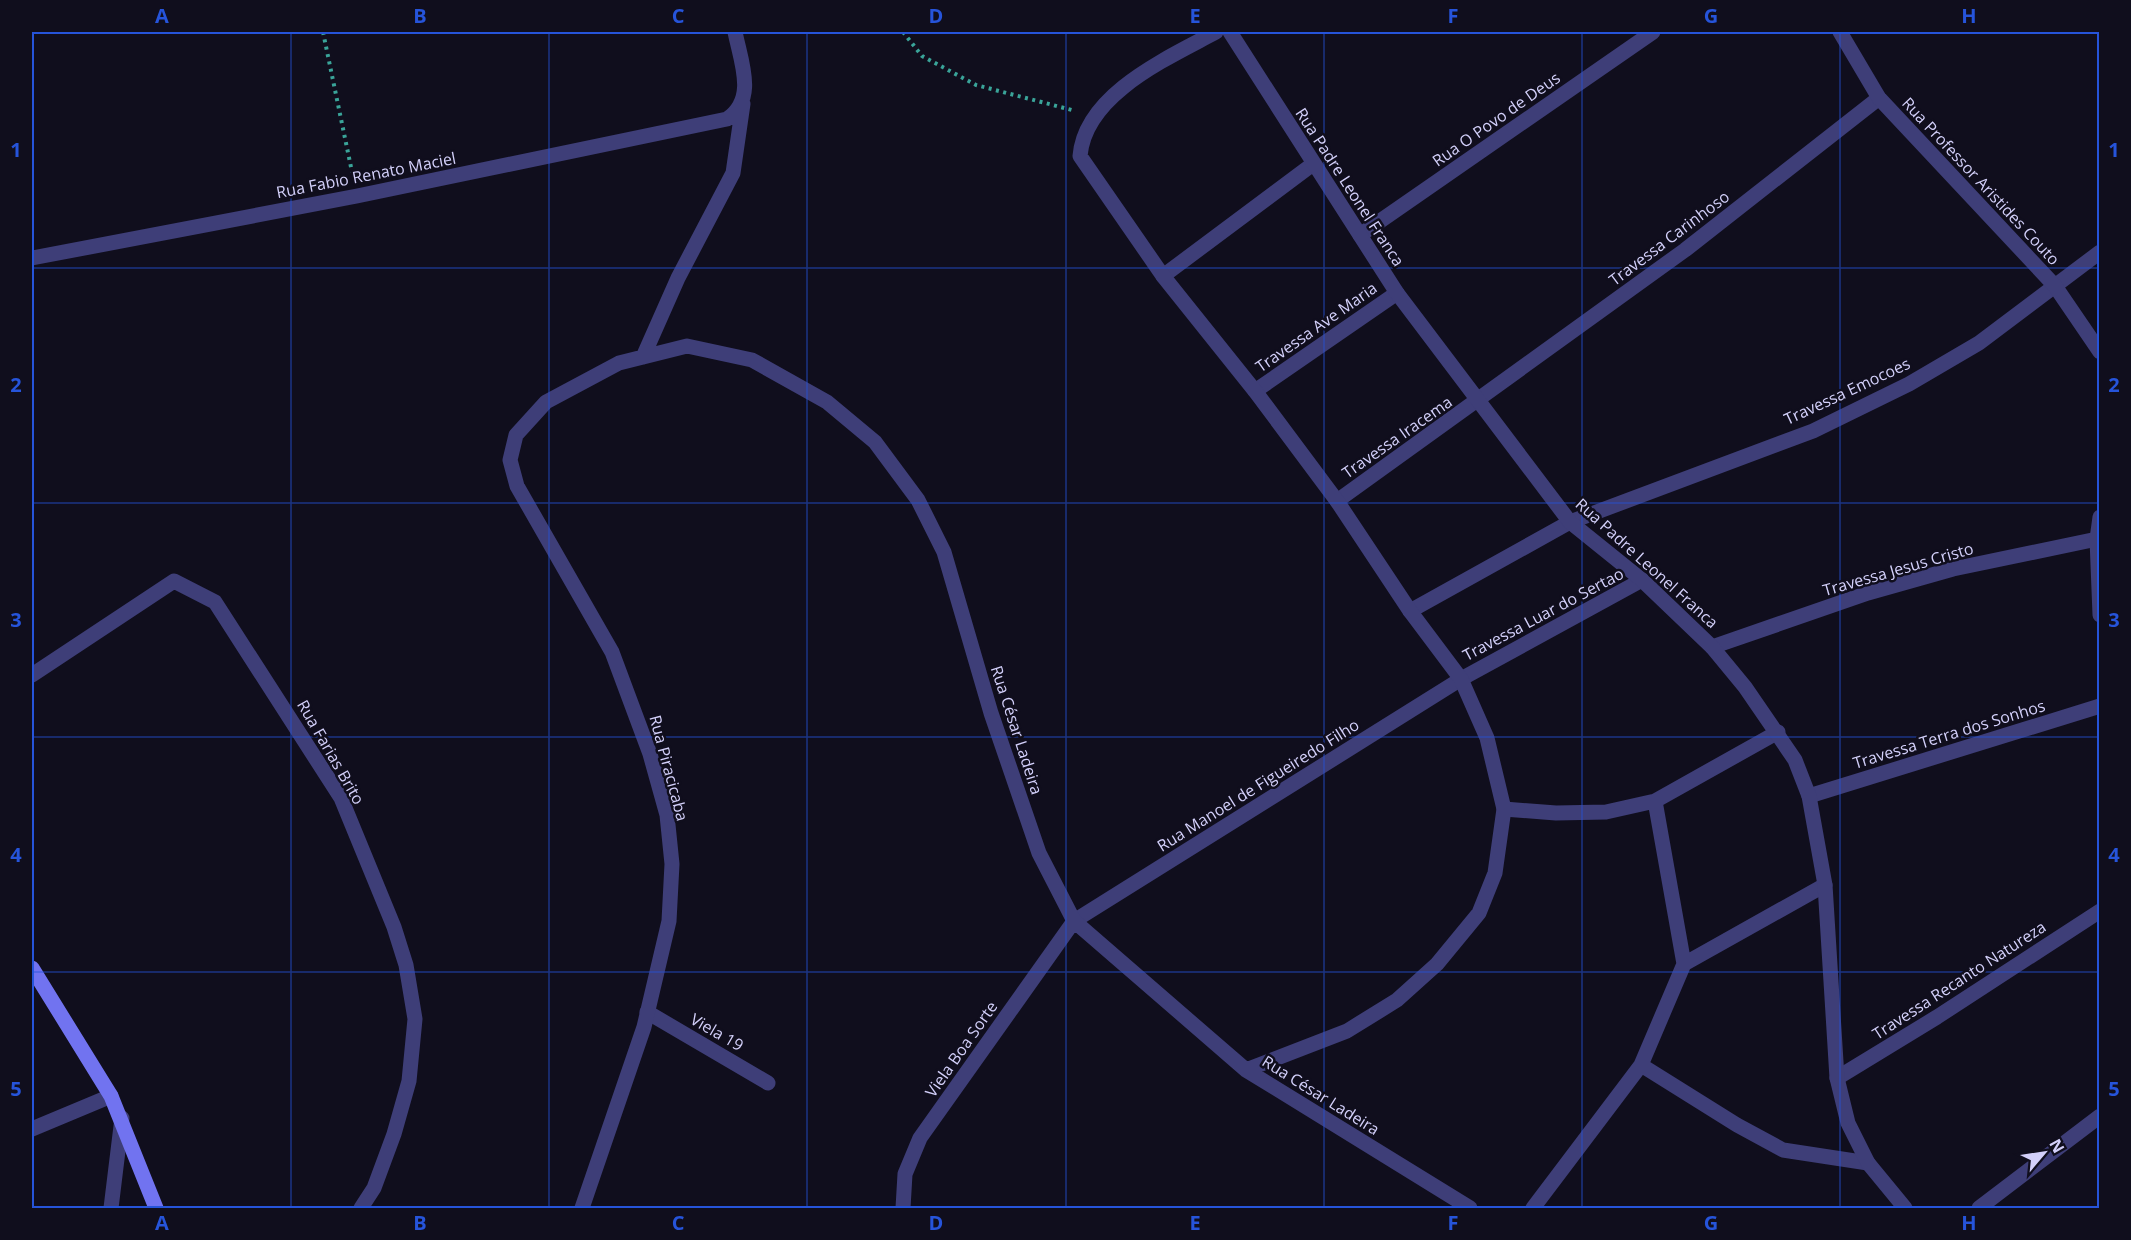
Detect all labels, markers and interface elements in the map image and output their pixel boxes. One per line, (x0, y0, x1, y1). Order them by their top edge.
text: A (155, 2, 169, 29)
text: B (413, 2, 427, 29)
text: C (672, 2, 685, 29)
text: D (929, 2, 943, 29)
text: E (1189, 2, 1201, 29)
text: F (1448, 2, 1458, 29)
text: G (1704, 2, 1718, 29)
text: H (1961, 2, 1977, 29)
street label: Rua O Povo de Deus (1428, 67, 1564, 171)
street label: Rua Professor Aristides Couto (1897, 92, 2065, 270)
street label: Rua Padre Leonel Franca (1290, 104, 1410, 270)
text: 1 (10, 136, 22, 163)
text: 1 (2108, 136, 2120, 163)
street label: Rua Fabio Renato Maciel (274, 147, 458, 203)
street label: Travessa Carinhoso (1604, 185, 1734, 291)
street label: Travessa Ave Maria (1251, 277, 1381, 377)
street label: Travessa Emocoes (1780, 352, 1914, 430)
text: 2 (10, 371, 22, 398)
text: 2 (2108, 371, 2120, 398)
street label: Travessa Iracema (1338, 391, 1456, 483)
street label: Rua Padre Leonel Franca (1571, 493, 1723, 633)
street label: Travessa Jesus Cristo (1820, 537, 1976, 601)
street label: Travessa Luar do Sertao (1459, 562, 1627, 666)
text: 3 (10, 606, 22, 633)
text: 3 (2108, 606, 2120, 633)
street label: Rua César Ladeira (986, 663, 1048, 797)
street label: Travessa Terra dos Sonhos (1850, 694, 2048, 774)
street label: Rua Farias Brito (292, 696, 370, 808)
street label: Rua Piracicaba (644, 713, 694, 823)
street label: Rua Manoel de Figueiredo Filho (1153, 714, 1363, 856)
text: 4 (10, 841, 22, 868)
text: 4 (2108, 841, 2120, 868)
street label: Travessa Recanto Natureza (1868, 916, 2050, 1044)
street label: Viela Boa Sorte (920, 997, 1002, 1101)
street label: Viela 19 (686, 1008, 748, 1056)
street label: Rua César Ladeira (1258, 1050, 1384, 1140)
text: 5 (10, 1075, 22, 1102)
text: 5 (2108, 1075, 2120, 1102)
north arrow (2014, 1123, 2074, 1183)
text: N (2044, 1135, 2070, 1157)
text: A (155, 1209, 169, 1236)
text: B (413, 1209, 427, 1236)
text: C (672, 1209, 685, 1236)
text: D (929, 1209, 943, 1236)
text: E (1189, 1209, 1201, 1236)
text: F (1448, 1209, 1458, 1236)
text: G (1704, 1209, 1718, 1236)
text: H (1961, 1209, 1977, 1236)

